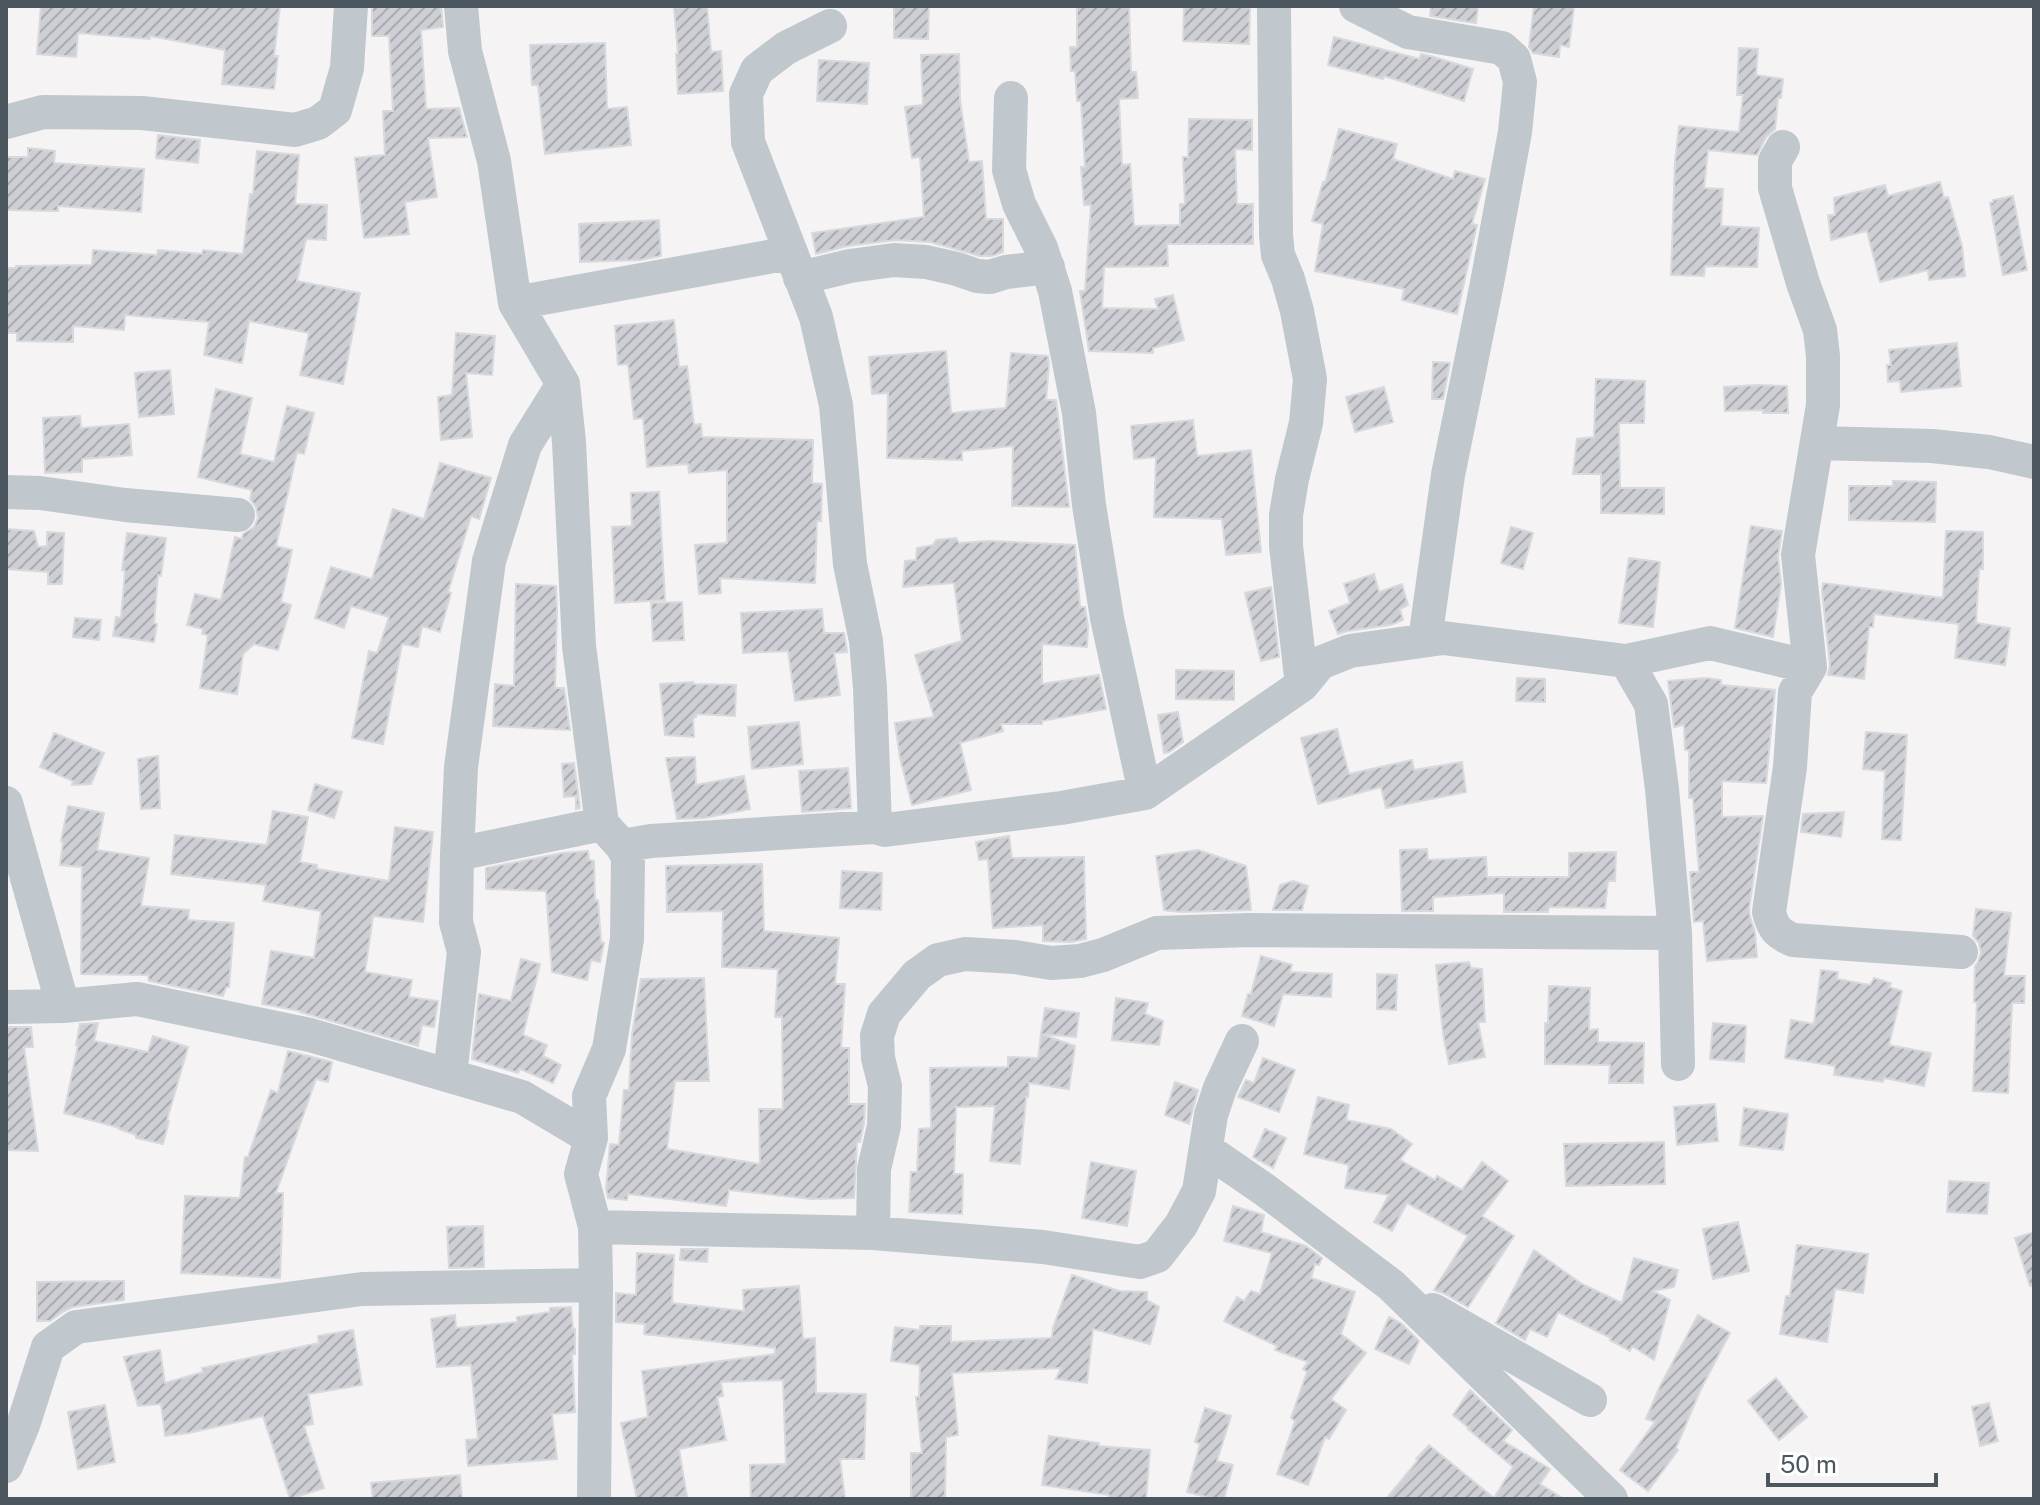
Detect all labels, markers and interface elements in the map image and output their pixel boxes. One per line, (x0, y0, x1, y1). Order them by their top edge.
scale bar (1768, 1437, 1936, 1487)
text: 50 m (1780, 1450, 1837, 1478)

